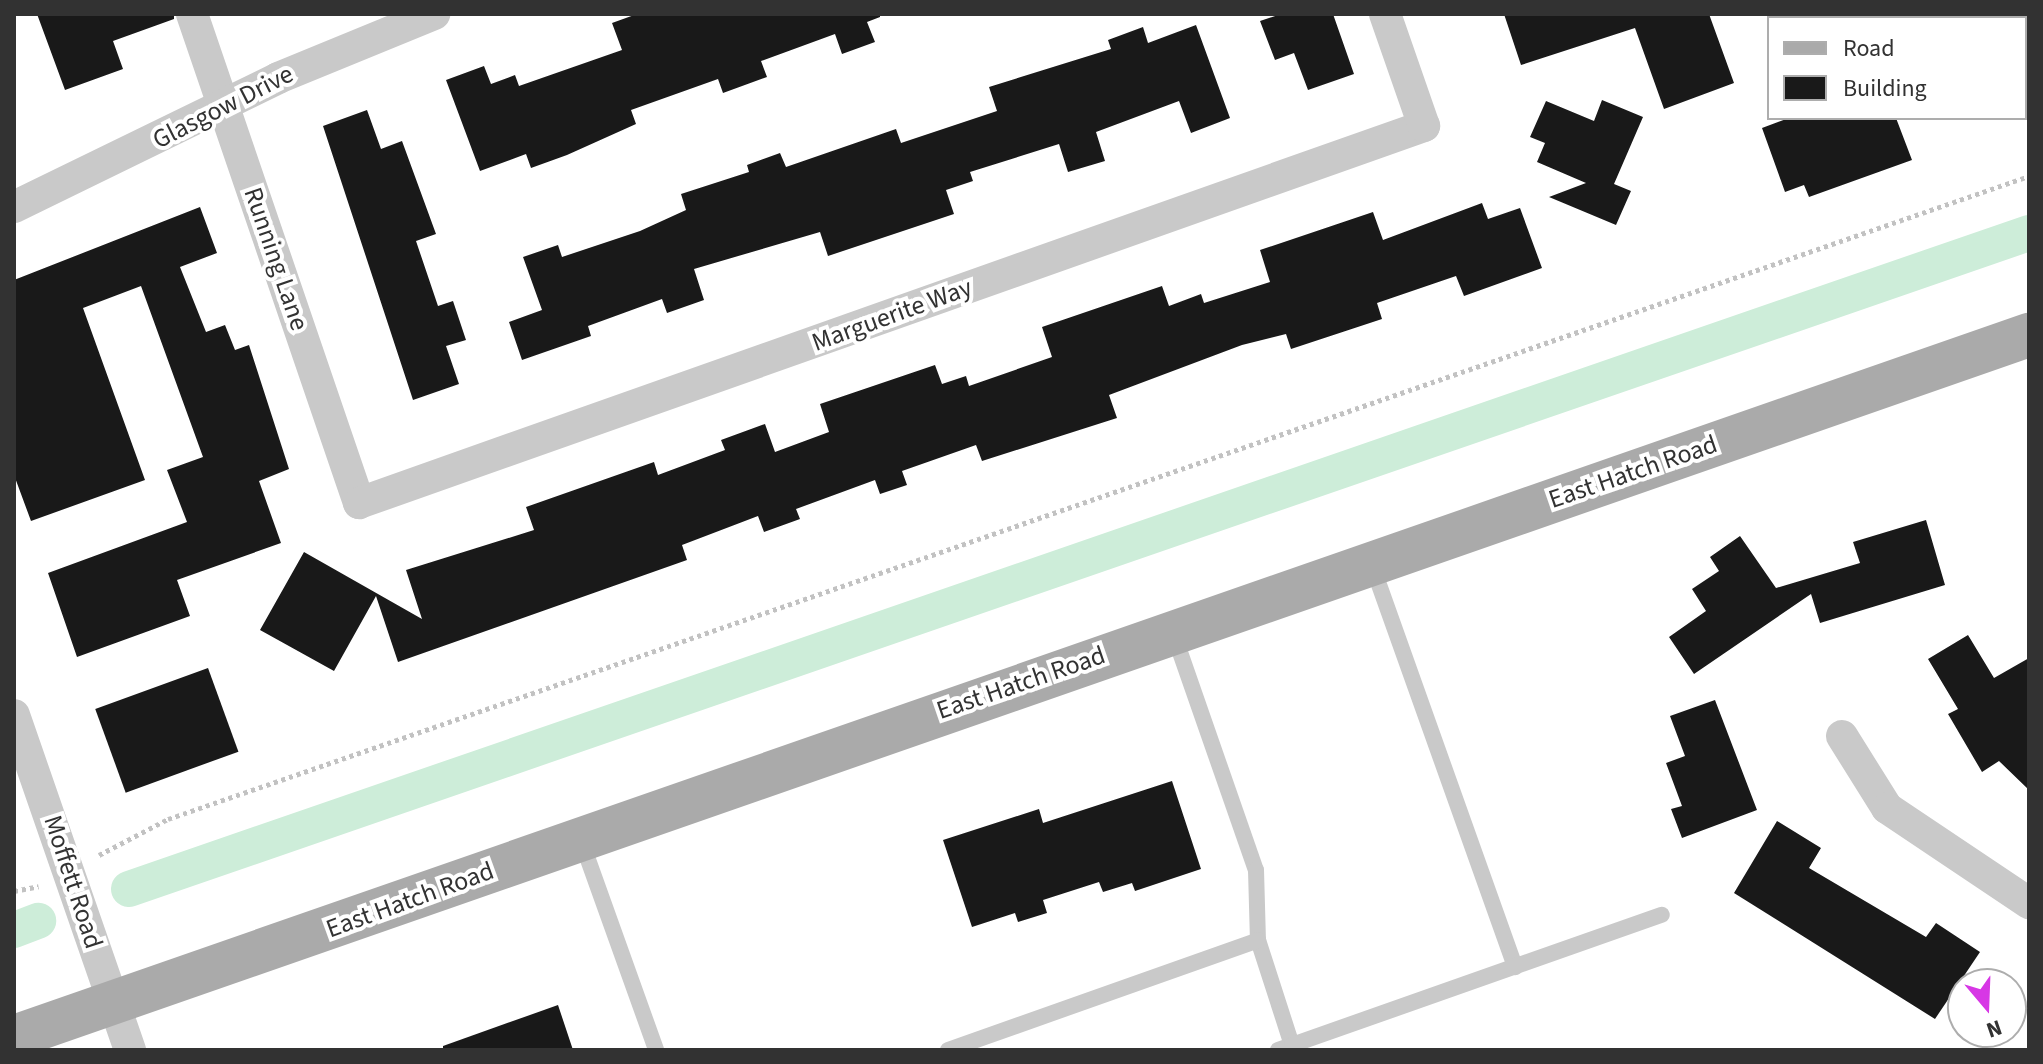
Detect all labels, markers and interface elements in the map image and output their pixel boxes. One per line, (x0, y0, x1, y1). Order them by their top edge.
legend (1767, 16, 2027, 120)
text: Road (1843, 31, 1895, 66)
street label: Glasgow Drive (147, 58, 299, 156)
text: Building (1843, 71, 1927, 106)
street label: Running Lane (237, 183, 315, 335)
street label: Marguerite Way (808, 272, 976, 358)
street label: East Hatch Road (1545, 429, 1721, 515)
street label: East Hatch Road (933, 640, 1109, 726)
street label: Moffett Road (37, 811, 109, 953)
street label: East Hatch Road (322, 855, 498, 945)
north arrow (1947, 968, 2027, 1048)
text: N (1982, 1011, 2006, 1046)

